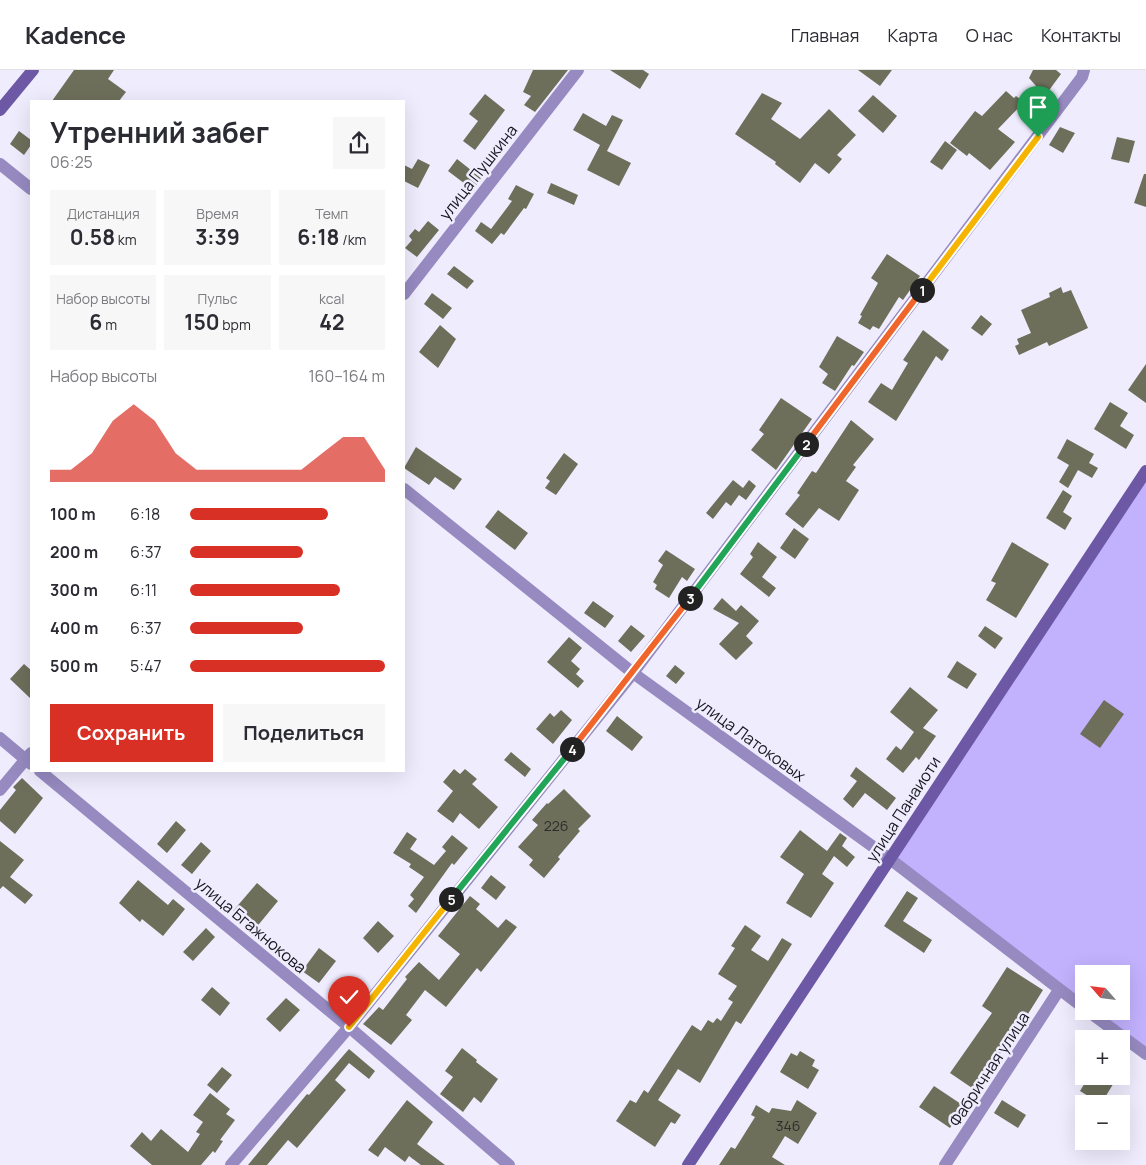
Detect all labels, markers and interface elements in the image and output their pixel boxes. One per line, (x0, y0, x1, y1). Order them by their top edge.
text: Kadence (25, 18, 126, 51)
text: Главная (791, 23, 860, 47)
text: Карта (888, 23, 938, 47)
text: О нас (966, 23, 1013, 47)
text: Контакты (1041, 23, 1121, 47)
pin (1017, 86, 1059, 137)
icon: arrive (1024, 93, 1052, 121)
text: Утренний забег (50, 113, 269, 151)
button: share (333, 117, 385, 169)
street label: улица Пушкина (434, 120, 522, 224)
text: 06:25 (50, 151, 93, 173)
text: Дистанция (67, 204, 140, 223)
text: Время (196, 204, 239, 223)
text: Темп (315, 204, 348, 223)
text: 0.58 (70, 223, 115, 251)
text: 3:39 (195, 223, 240, 251)
text: 6:18 (297, 223, 339, 251)
text: km (115, 230, 137, 249)
text: /km (339, 230, 367, 249)
pin: 1 (910, 278, 934, 302)
text: 1 (919, 281, 926, 300)
text: Набор высоты (56, 289, 150, 308)
text: Пульс (197, 289, 238, 308)
text: kcal (319, 289, 345, 308)
text: 6 (89, 308, 102, 336)
text: 150 (184, 308, 220, 336)
text: 42 (319, 308, 344, 336)
text: m (102, 315, 117, 334)
text: bpm (220, 315, 251, 334)
text: Набор высоты (50, 365, 157, 387)
text: 160–164 m (308, 365, 385, 387)
pin: 2 (794, 432, 818, 456)
text: 2 (802, 435, 811, 454)
text: 100 m (50, 503, 96, 525)
text: 6:18 (130, 503, 160, 525)
text: 200 m (50, 541, 98, 563)
text: 6:37 (130, 541, 162, 563)
text: 300 m (50, 579, 98, 601)
text: 6:11 (130, 579, 157, 601)
pin: 3 (678, 586, 702, 610)
text: 3 (686, 589, 695, 608)
text: 400 m (50, 617, 98, 639)
text: 6:37 (130, 617, 162, 639)
text: 500 m (50, 655, 98, 677)
text: 5:47 (130, 655, 162, 677)
street label: улица Латоковых (692, 692, 811, 787)
button: Сохранить (50, 704, 213, 762)
button: Поделиться (223, 704, 385, 762)
pin: 4 (560, 736, 584, 762)
text: 4 (568, 740, 577, 759)
street label: улица Панаиоти (860, 752, 946, 866)
house number: 226 (544, 816, 568, 835)
street label: улица Бгажнокова (191, 872, 311, 978)
pin: 5 (438, 886, 464, 912)
text: 5 (447, 890, 456, 909)
north arrow (1075, 965, 1130, 1020)
map controls (1075, 965, 1130, 1150)
pin (328, 976, 370, 1027)
icon: check (335, 983, 363, 1011)
street label: Фабричная улица (944, 1007, 1034, 1131)
button: + (1075, 1030, 1130, 1085)
button: − (1075, 1095, 1130, 1150)
house number: 346 (776, 1116, 800, 1135)

